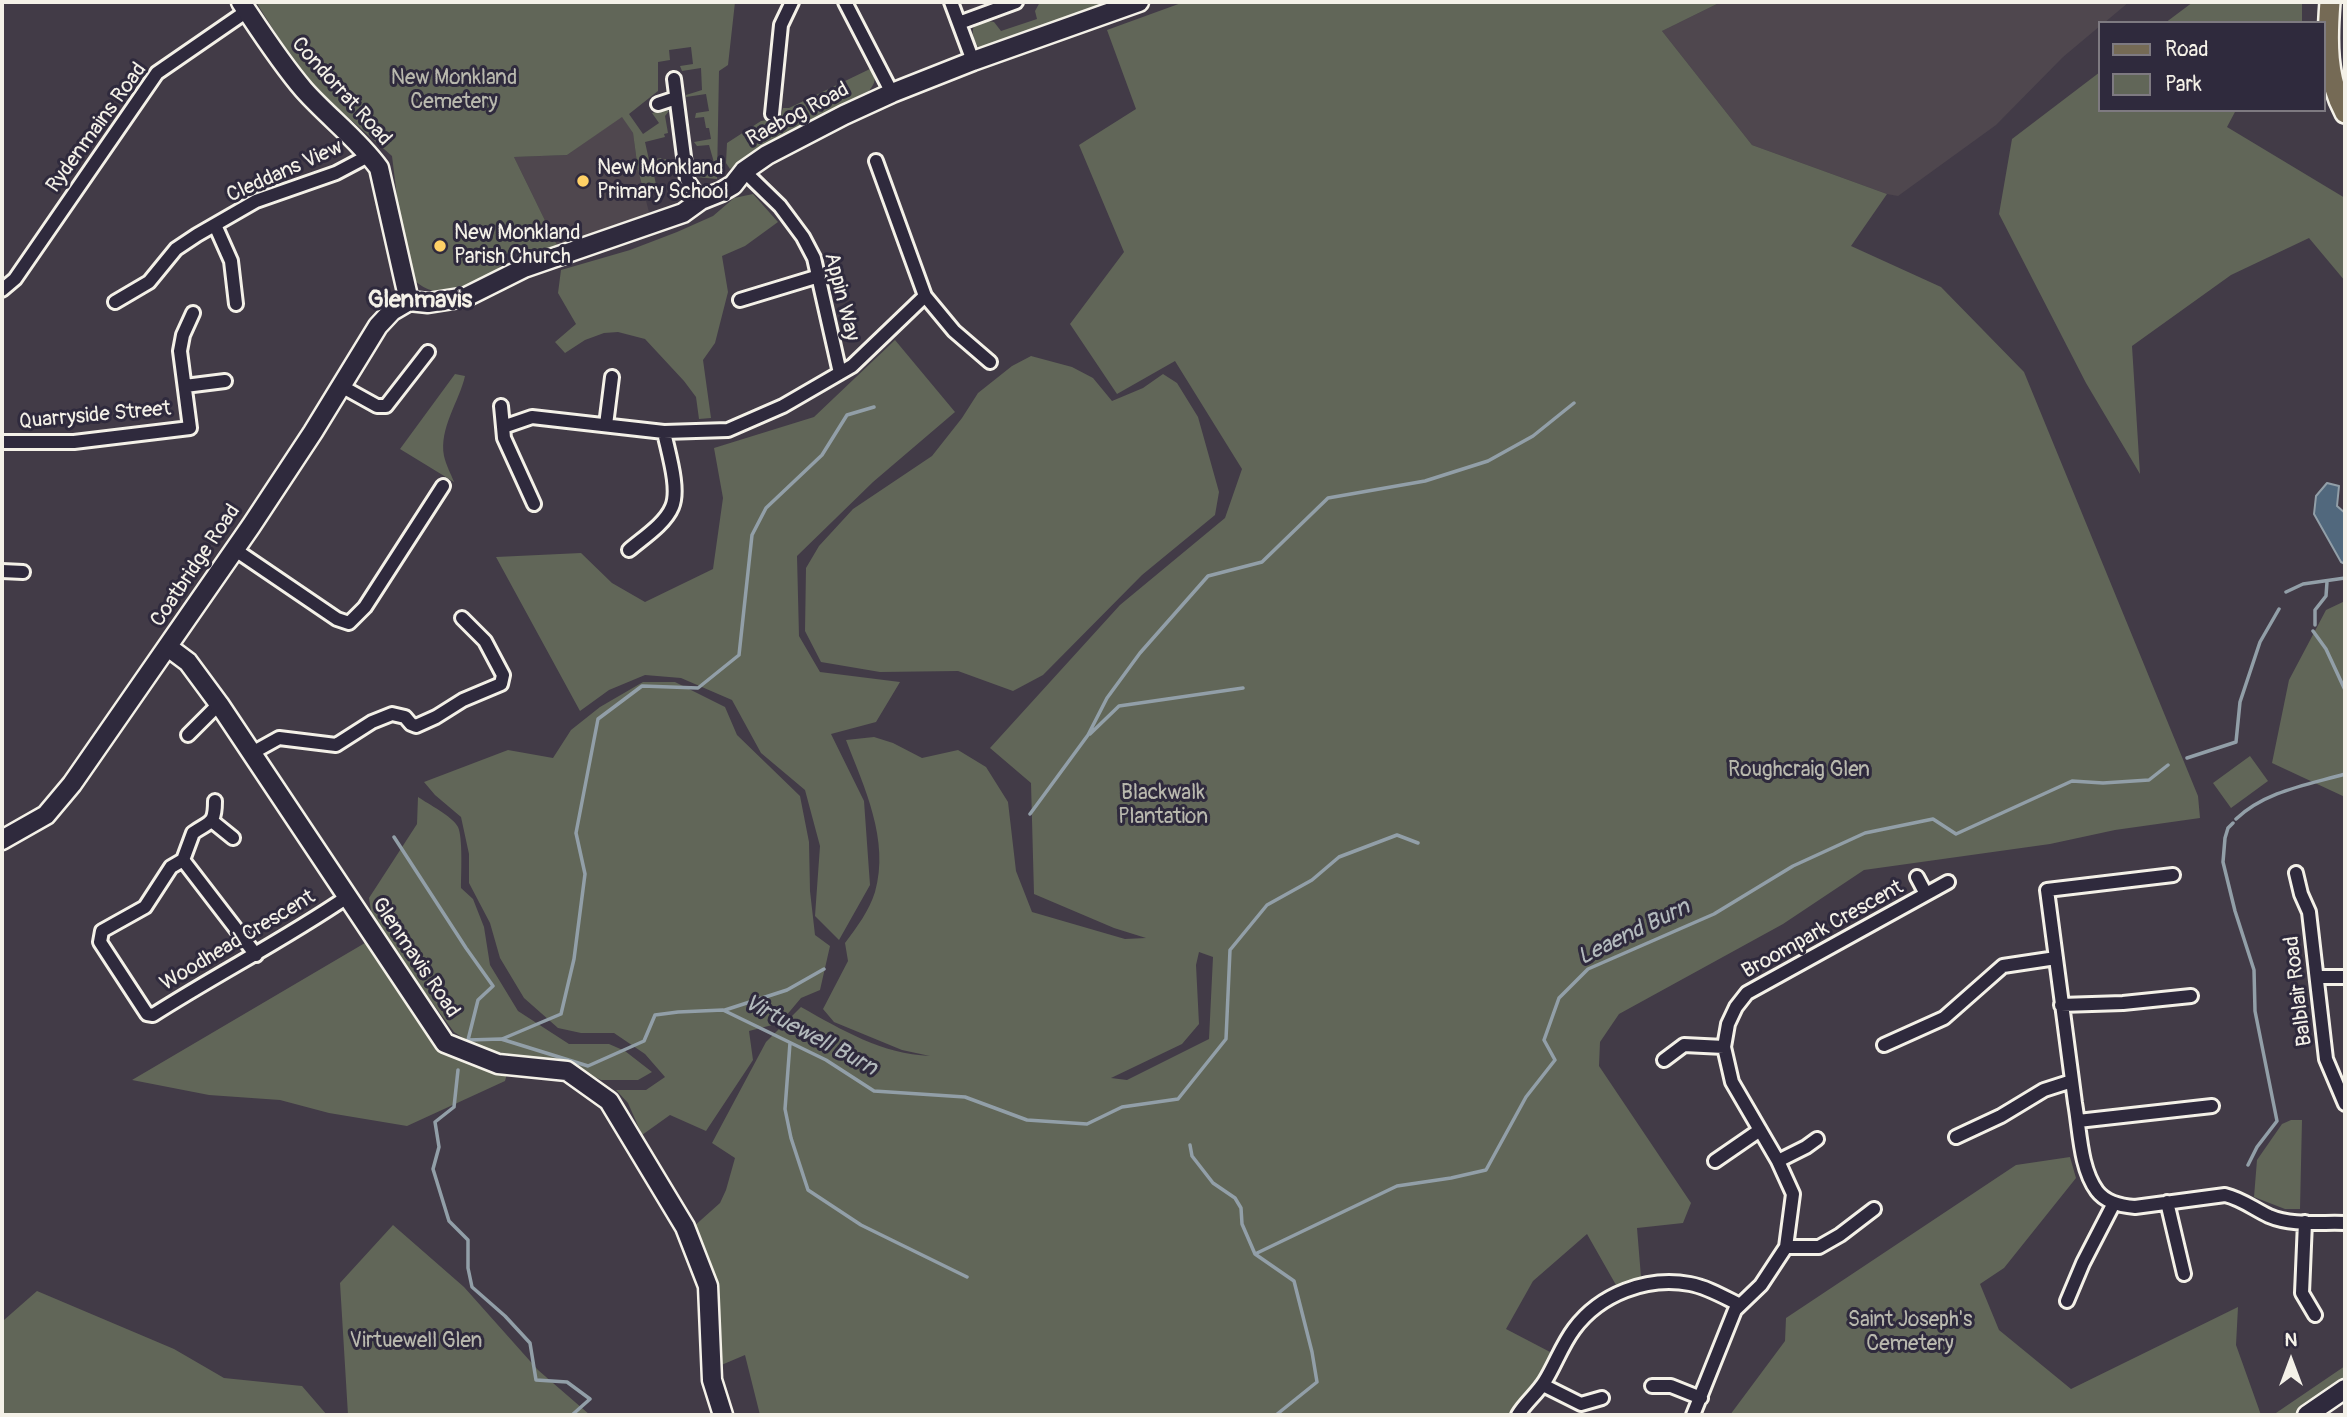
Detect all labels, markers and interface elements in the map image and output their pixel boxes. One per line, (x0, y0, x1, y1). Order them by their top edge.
legend (2098, 21, 2326, 112)
street label: Condorrat Road (286, 32, 396, 152)
text: Road (2165, 36, 2209, 63)
street label: Rydenmains Road (41, 58, 153, 198)
park label: New Monkland Cemetery (391, 66, 517, 116)
text: Park (2165, 71, 2202, 98)
street label: Raebog Road (742, 77, 854, 153)
street label: Cleddans View (223, 135, 347, 209)
place label: New Monkland Primary School (597, 156, 729, 206)
marker: New Monkland Primary School (575, 173, 591, 189)
place label: New Monkland Parish Church (454, 221, 580, 271)
marker: New Monkland Parish Church (432, 238, 448, 254)
street label: Appin Way (818, 250, 864, 344)
district label: Glenmavis (368, 287, 472, 315)
street label: Quarryside Street (18, 397, 172, 435)
street label: Coatbridge Road (146, 500, 246, 632)
park label: Roughcraig Glen (1728, 758, 1870, 784)
park label: Blackwalk Plantation (1118, 781, 1208, 831)
street label: Broompark Crescent (1738, 875, 1908, 985)
street label: Woodhead Crescent (156, 885, 320, 997)
street label: Glenmavis Road (366, 893, 464, 1023)
water label: Leaend Burn (1574, 894, 1694, 972)
street label: Balblair Road (2280, 934, 2318, 1048)
water label: Virtuewell Burn (739, 989, 881, 1083)
park label: Saint Joseph's Cemetery (1848, 1308, 1972, 1358)
north arrow (2256, 1326, 2326, 1396)
text: N (2285, 1328, 2297, 1352)
park label: Virtuewell Glen (350, 1329, 482, 1355)

